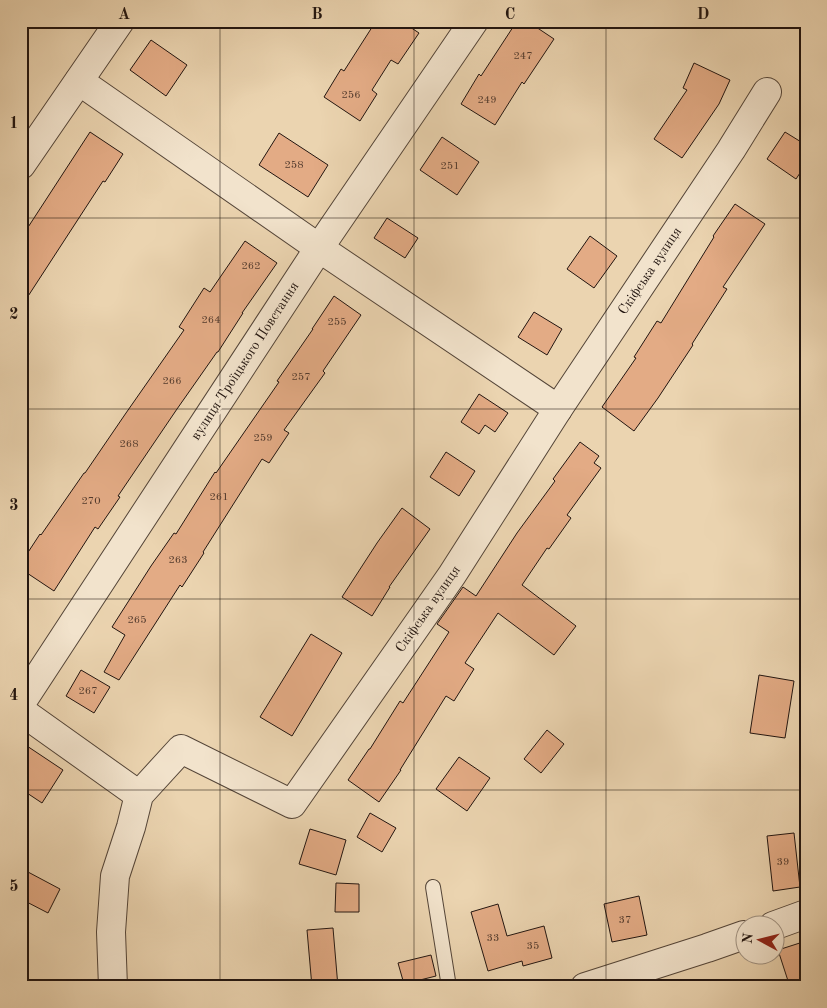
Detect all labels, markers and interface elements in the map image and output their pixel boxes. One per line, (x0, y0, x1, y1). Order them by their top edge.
text: A (118, 7, 130, 23)
text: B (311, 7, 323, 23)
text: C (505, 7, 515, 23)
text: D (697, 7, 709, 23)
house number: 247 (513, 51, 533, 62)
house number: 256 (341, 90, 361, 101)
house number: 249 (477, 95, 497, 106)
text: 1 (9, 116, 19, 132)
house number: 258 (284, 160, 304, 171)
house number: 251 (440, 161, 460, 172)
street label: Скіфська вулиця (616, 225, 685, 318)
house number: 262 (241, 261, 261, 272)
street label: вулиця Троїцького Повстання (189, 279, 301, 443)
text: 2 (9, 307, 19, 323)
house number: 264 (201, 315, 221, 326)
house number: 255 (327, 317, 347, 328)
house number: 257 (291, 372, 311, 383)
house number: 266 (162, 376, 182, 387)
house number: 259 (253, 433, 273, 444)
house number: 268 (119, 439, 139, 450)
house number: 261 (209, 492, 229, 503)
house number: 270 (81, 496, 101, 507)
text: 3 (9, 498, 19, 514)
house number: 263 (168, 555, 188, 566)
street label: Скіфська вулиця (393, 563, 464, 655)
house number: 265 (127, 615, 147, 626)
house number: 267 (78, 686, 98, 697)
text: 4 (9, 688, 19, 704)
house number: 39 (777, 857, 789, 868)
text: 5 (9, 879, 19, 895)
house number: 37 (619, 915, 631, 926)
north arrow (734, 916, 784, 966)
text: N (740, 932, 756, 945)
house number: 33 (487, 933, 499, 944)
house number: 35 (527, 941, 539, 952)

